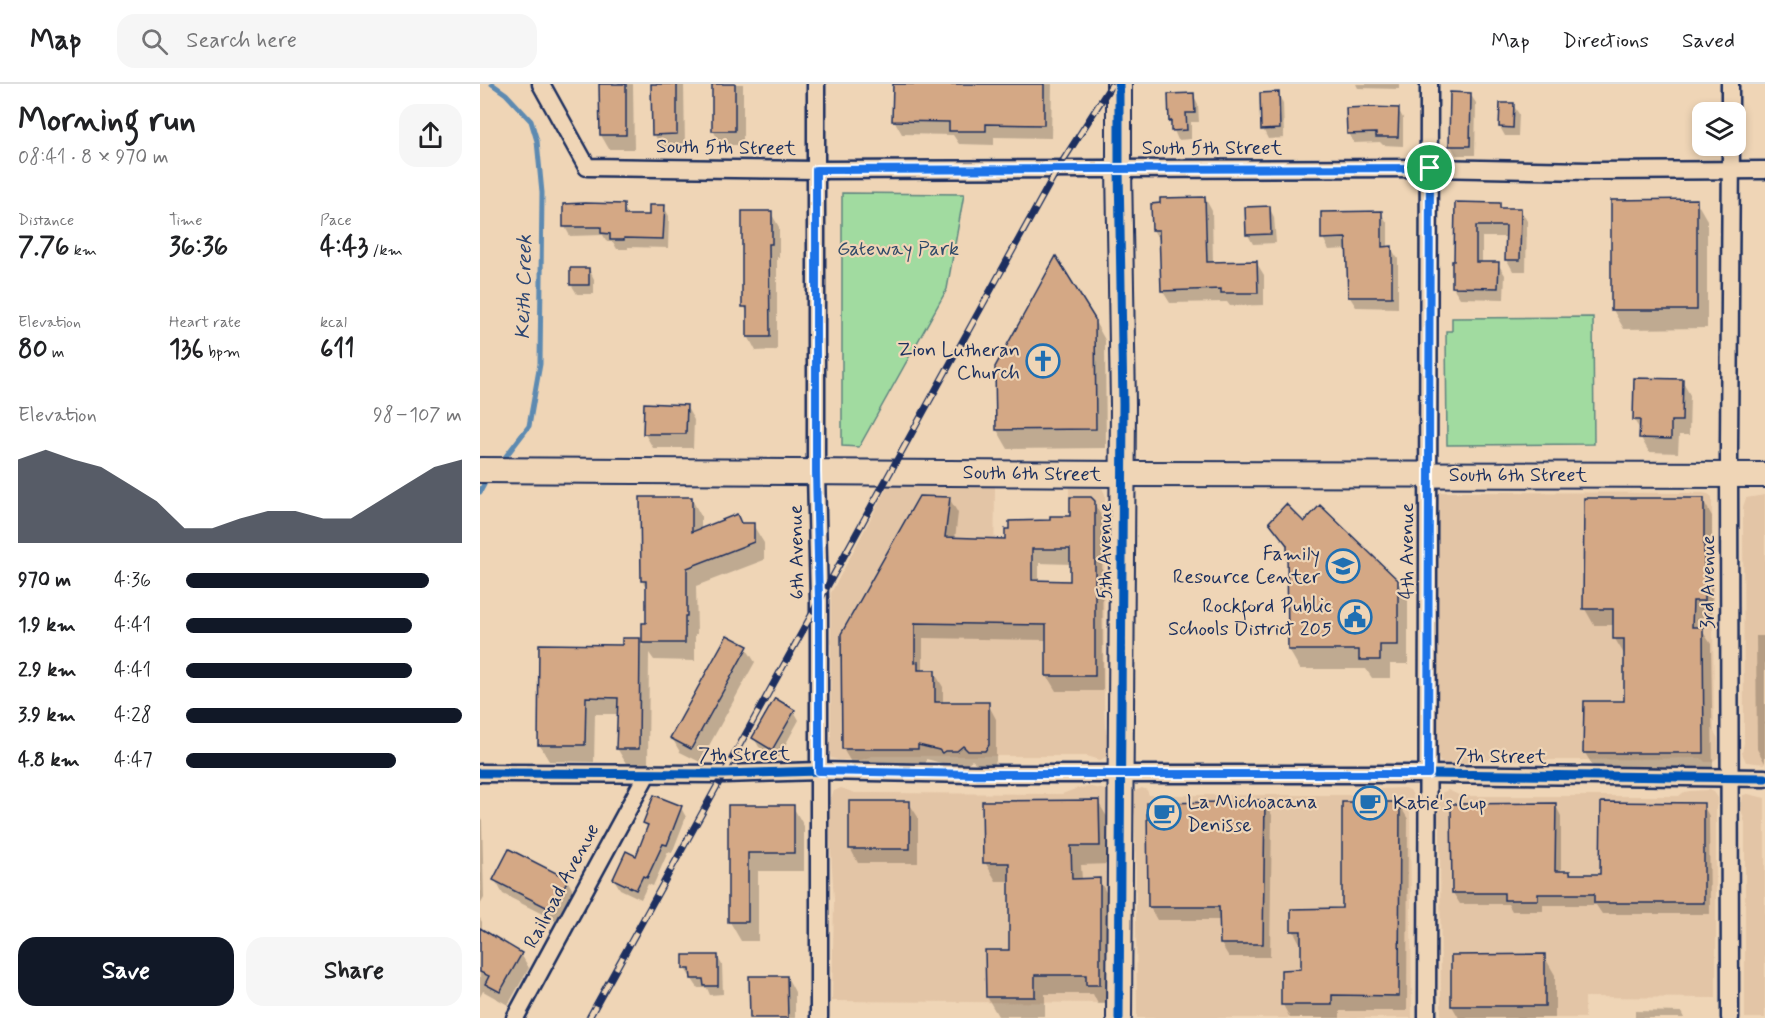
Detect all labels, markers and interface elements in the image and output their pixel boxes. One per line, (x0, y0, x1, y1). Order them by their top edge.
search box (117, 14, 537, 68)
text: Map (30, 23, 81, 60)
icon: search (138, 25, 171, 58)
text: Search here (186, 27, 297, 55)
text: Map (1491, 27, 1530, 55)
text: Directions (1563, 27, 1649, 55)
text: Saved (1682, 27, 1735, 55)
text: Morning run (18, 99, 196, 143)
map controls (1692, 102, 1746, 156)
button: layers (1692, 102, 1746, 156)
button: share (399, 104, 462, 167)
street label: South 5th Street (656, 133, 797, 163)
street label: South 5th Street (1142, 135, 1282, 162)
pin (1404, 142, 1455, 193)
text: 08:41 · 8 × 970 m (18, 144, 169, 171)
icon: arrive (1413, 151, 1446, 184)
text: Distance (18, 210, 74, 231)
text: Time (169, 210, 203, 231)
text: Pace (320, 210, 352, 231)
text: 7.76 (18, 231, 69, 265)
text: 36:36 (169, 231, 228, 265)
text: 4:43 (320, 231, 368, 265)
water label: Keith Creek (509, 234, 539, 340)
park label: Gateway Park (837, 236, 959, 263)
text: km (69, 240, 97, 261)
text: /km (368, 240, 403, 261)
text: Elevation (18, 312, 81, 333)
text: Heart rate (169, 312, 241, 333)
text: kcal (320, 312, 347, 333)
text: 80 (18, 333, 48, 367)
text: 136 (169, 333, 204, 367)
text: 611 (320, 333, 355, 367)
place label: Zion Lutheran Church (897, 337, 1020, 387)
text: m (48, 342, 65, 363)
text: bpm (204, 342, 240, 363)
church icon: Zion Lutheran Church (1025, 343, 1061, 379)
text: Elevation (18, 402, 97, 429)
text: 98–107 m (373, 402, 462, 429)
street label: South 6th Street (962, 459, 1102, 489)
street label: South 6th Street (1449, 462, 1588, 489)
street label: 5th Avenue (1092, 502, 1119, 599)
street label: 4th Avenue (1394, 503, 1421, 599)
street label: 6th Avenue (783, 504, 811, 600)
street label: 3rd Avenue (1695, 535, 1722, 629)
place label: Family Resource Center (1173, 541, 1321, 591)
school or university icon: Family Resource Center (1325, 548, 1361, 584)
text: 970 m (18, 567, 71, 594)
text: 4:36 (114, 567, 151, 594)
place label: Rockford Public Schools District 205 (1168, 593, 1332, 643)
public building icon: Rockford Public Schools District 205 (1337, 599, 1373, 635)
text: 1.9 km (18, 612, 76, 639)
text: 4:41 (114, 612, 151, 639)
text: 2.9 km (18, 657, 76, 684)
text: 4:41 (114, 657, 151, 684)
text: 3.9 km (18, 702, 76, 729)
text: 4:28 (114, 702, 152, 729)
street label: 7th Street (698, 741, 790, 769)
street label: 7th Street (1455, 743, 1547, 771)
text: 4.8 km (18, 747, 80, 774)
text: 4:47 (114, 747, 153, 774)
cafe icon: Katie's Cup (1352, 785, 1388, 821)
place label: La Michoacana Denisse (1187, 789, 1318, 839)
place label: Katie's Cup (1393, 790, 1487, 817)
cafe icon: La Michoacana Denisse (1146, 795, 1182, 831)
street label: Railroad Avenue (518, 819, 606, 953)
button: Save (18, 937, 234, 1006)
button: Share (246, 937, 462, 1006)

